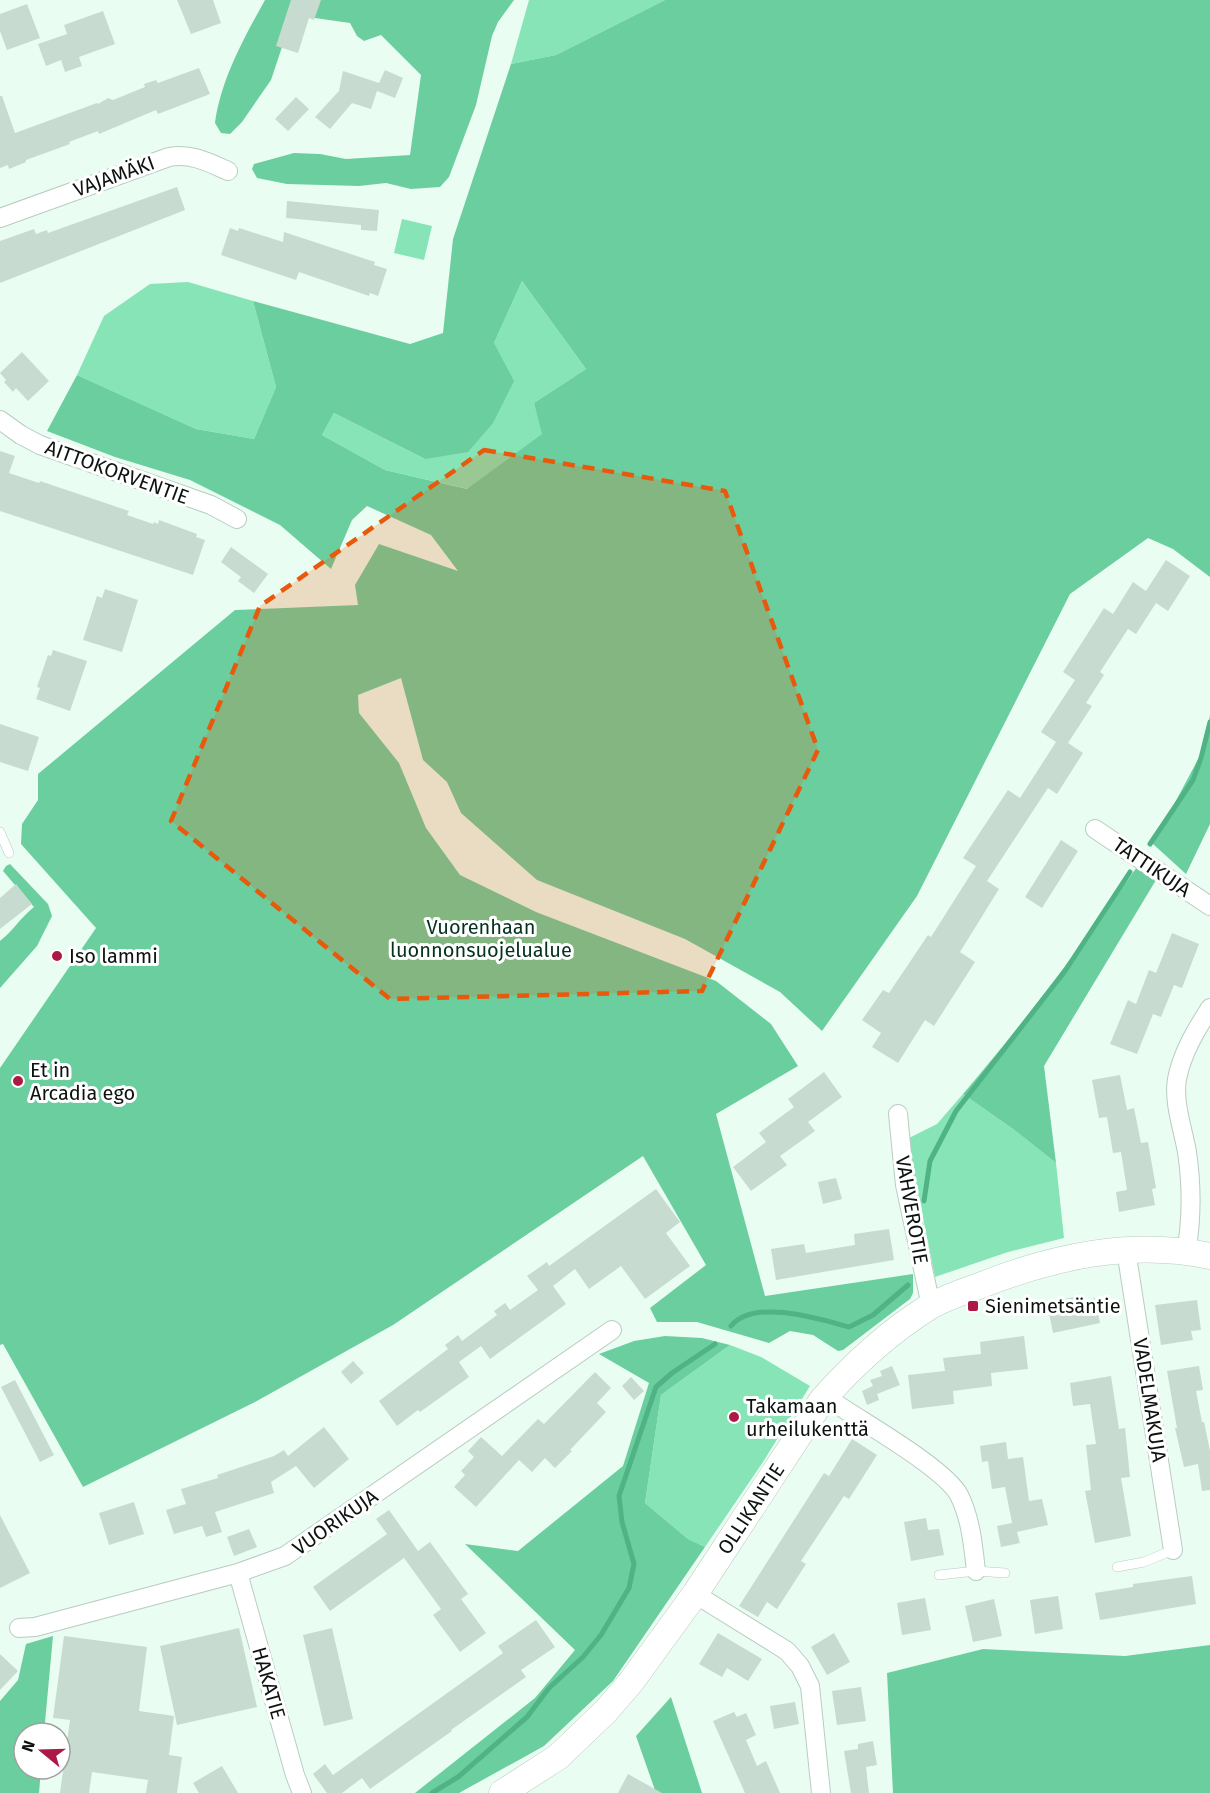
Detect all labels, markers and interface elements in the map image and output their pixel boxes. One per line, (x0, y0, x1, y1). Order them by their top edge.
street label: VAJAMÄKI (70, 150, 158, 202)
street label: AITTOKORVENTIE (42, 435, 192, 509)
street label: TATTIKUJA (1109, 832, 1196, 902)
park label: Vuorenhaan luonnonsuojelualue (390, 915, 572, 962)
place label: Iso lammi (69, 944, 158, 968)
marker: Iso lammi (50, 949, 64, 963)
place label: Et in Arcadia ego (30, 1058, 135, 1105)
marker: Et in Arcadia ego (11, 1074, 25, 1088)
street label: VAHVEROTIE (891, 1154, 933, 1266)
place label: Sienimetsäntie (985, 1294, 1121, 1318)
marker: Sienimetsäntie (966, 1299, 980, 1313)
street label: VADELMAKUJA (1128, 1336, 1172, 1464)
place label: Takamaan urheilukenttä (746, 1394, 869, 1441)
marker: Takamaan urheilukenttä (727, 1410, 741, 1424)
street label: OLLIKANTIE (712, 1459, 789, 1559)
street label: VUORIKUJA (288, 1484, 383, 1560)
street label: HAKATIE (247, 1644, 291, 1722)
north arrow (12, 1721, 72, 1781)
text: N (18, 1738, 39, 1754)

